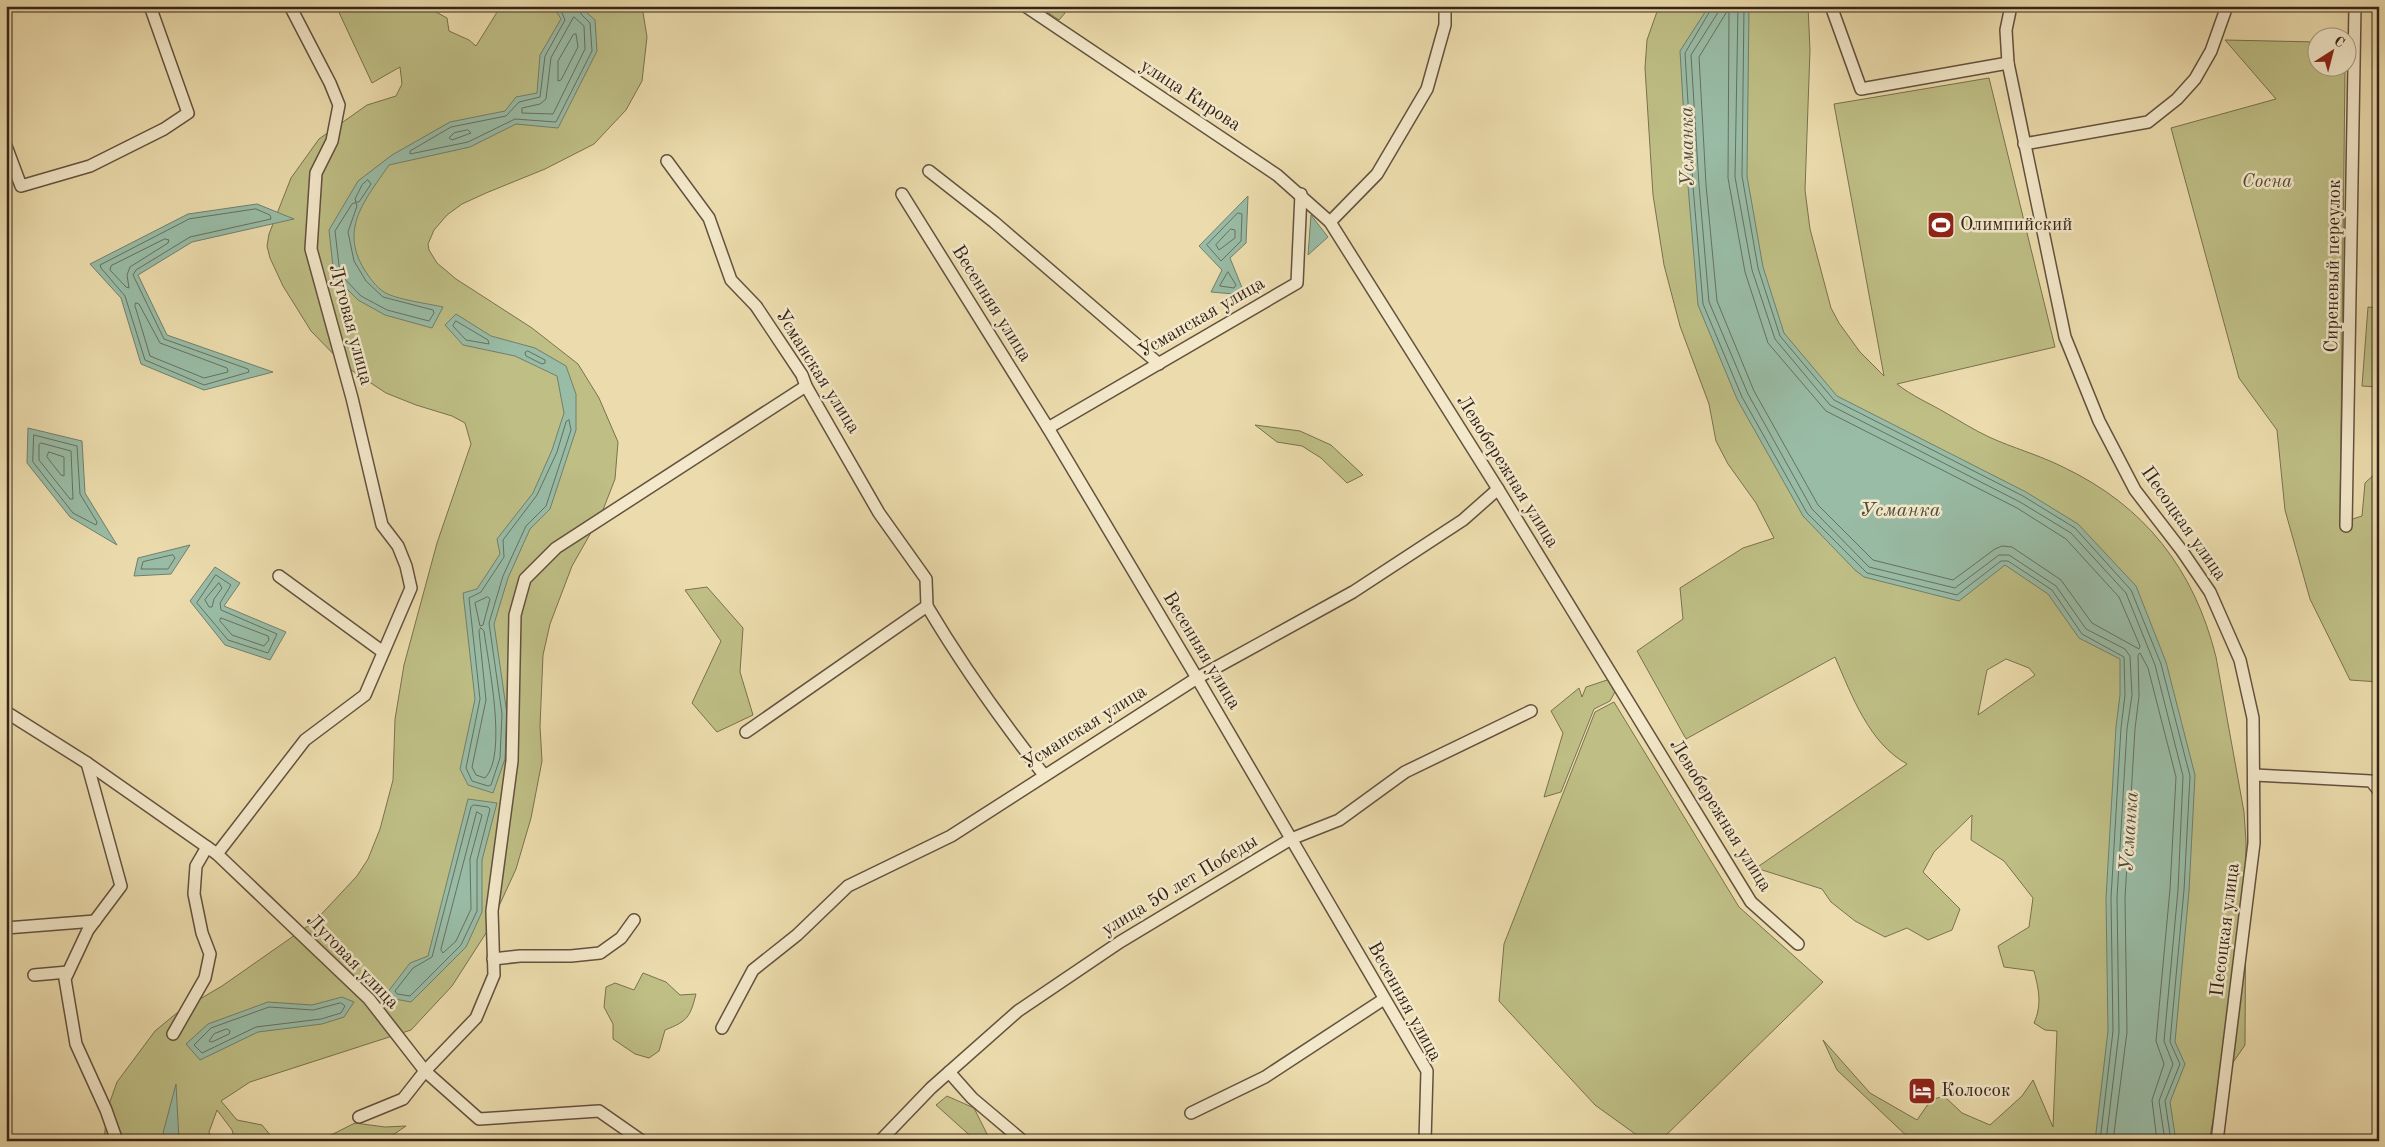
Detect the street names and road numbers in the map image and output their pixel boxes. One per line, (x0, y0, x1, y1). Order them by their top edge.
street label: улица Кирова (1136, 57, 1244, 136)
street label: Сиреневый переулок (2323, 179, 2345, 353)
street label: Весенняя улица (948, 242, 1035, 366)
street label: Луговая улица (325, 263, 375, 388)
street label: Усманская улица (1136, 274, 1269, 362)
street label: Усманская улица (771, 307, 863, 438)
street label: Левобережная улица (1452, 392, 1562, 552)
street label: Песоцкая улица (2137, 463, 2230, 585)
street label: Весенняя улица (1159, 589, 1244, 714)
street label: Усманская улица (1020, 682, 1151, 774)
street label: Левобережная улица (1665, 736, 1775, 896)
street label: улица 50 лет Победы (1099, 832, 1261, 940)
street label: Песоцкая улица (2208, 861, 2244, 998)
street label: Луговая улица (302, 911, 402, 1014)
street label: Весенняя улица (1363, 939, 1445, 1065)

